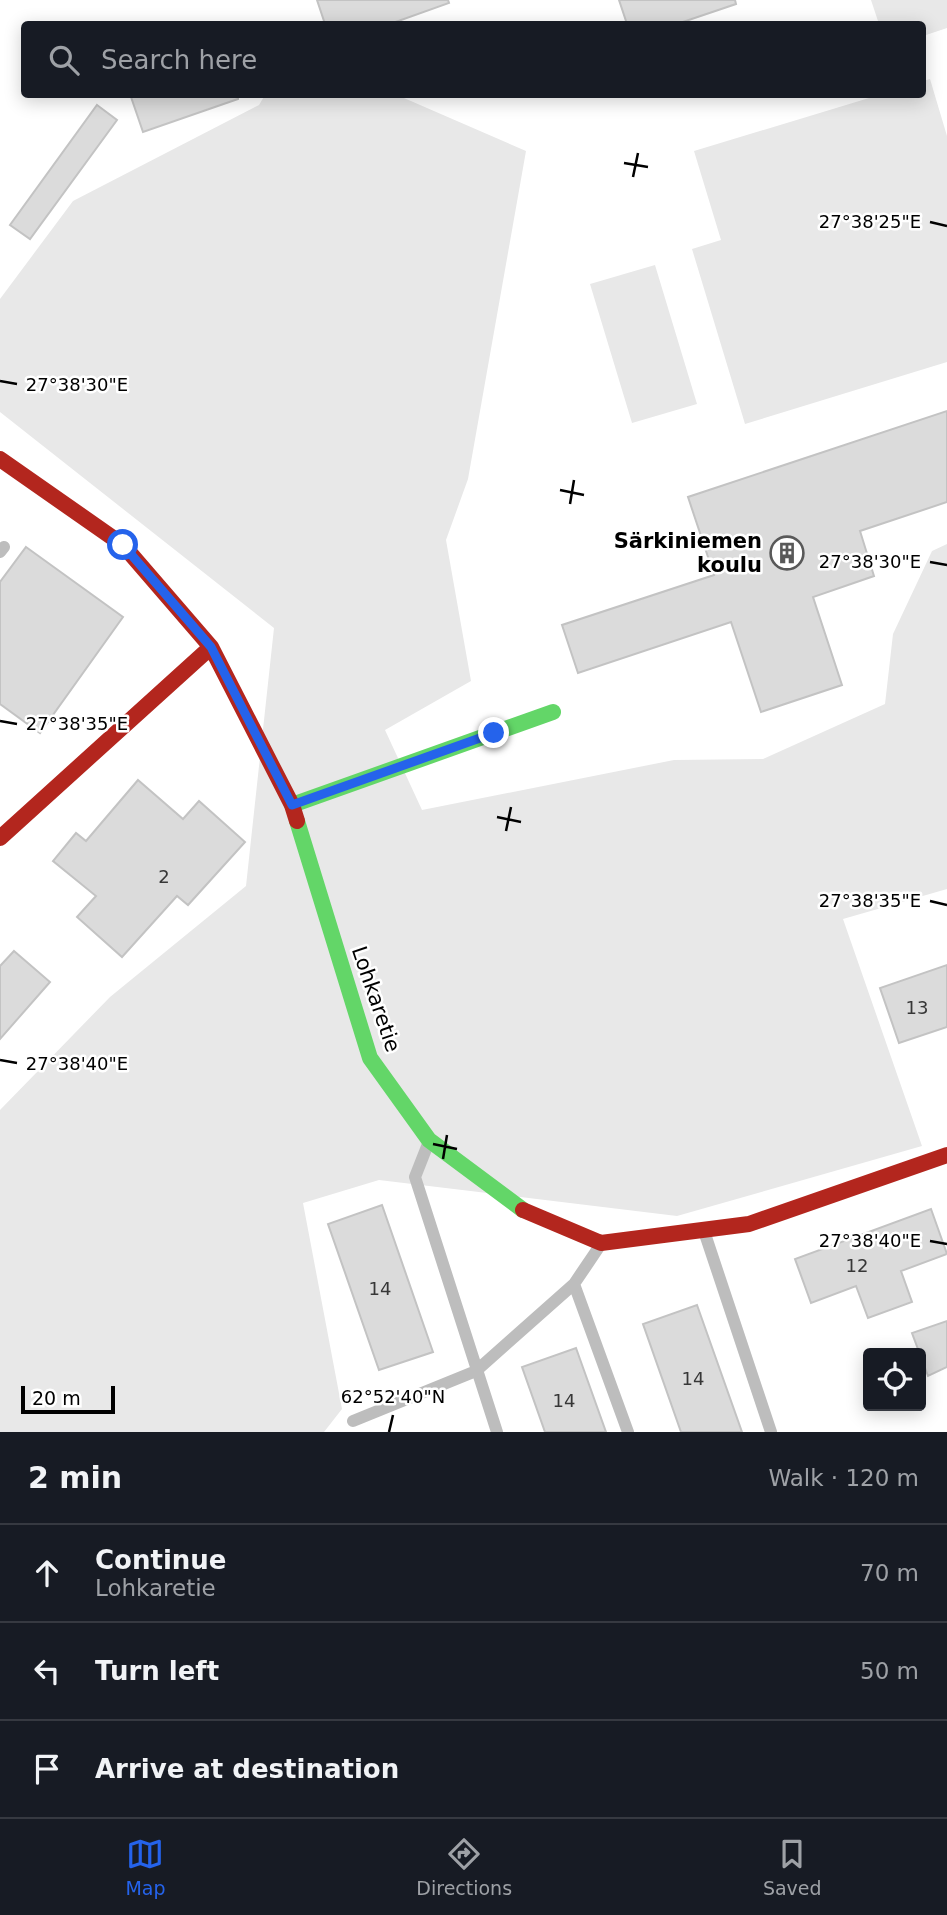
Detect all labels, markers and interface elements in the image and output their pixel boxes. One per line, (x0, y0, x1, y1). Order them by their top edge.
search box (21, 21, 926, 98)
icon: search (45, 41, 83, 79)
text: Search here (101, 45, 257, 75)
text: 27°38'25"E (819, 211, 921, 232)
text: 27°38'30"E (26, 374, 128, 395)
route start (107, 529, 138, 560)
place label: Särkiniemen koulu (614, 529, 762, 577)
building icon: Särkiniemen koulu (768, 534, 806, 572)
text: 27°38'30"E (819, 551, 921, 572)
text: 27°38'35"E (26, 713, 128, 734)
route end (478, 717, 509, 748)
house number: 2 (158, 866, 170, 887)
text: 27°38'35"E (819, 890, 921, 911)
street label: Lohkaretie (347, 943, 405, 1055)
house number: 13 (906, 997, 928, 1018)
text: 27°38'40"E (26, 1053, 128, 1074)
text: 27°38'40"E (819, 1230, 921, 1251)
house number: 12 (846, 1255, 868, 1276)
house number: 14 (369, 1278, 391, 1299)
map controls (863, 1348, 926, 1411)
button: locate (863, 1348, 926, 1411)
house number: 14 (682, 1368, 704, 1389)
scale bar (21, 1383, 116, 1415)
text: 62°52'40"N (341, 1386, 445, 1407)
text: 20 m (32, 1387, 81, 1409)
house number: 14 (553, 1390, 575, 1411)
text: 2 min (28, 1460, 122, 1495)
text: Walk · 120 m (768, 1465, 919, 1491)
text: Continue (95, 1545, 226, 1575)
icon: ahead (28, 1554, 66, 1592)
text: 70 m (860, 1560, 919, 1586)
text: Lohkaretie (95, 1575, 216, 1601)
icon: left (28, 1652, 66, 1690)
text: Turn left (95, 1656, 219, 1686)
text: 50 m (860, 1658, 919, 1684)
icon: arrive (28, 1750, 66, 1788)
text: Arrive at destination (95, 1754, 399, 1784)
tab: Map (125, 1835, 166, 1899)
tab: Directions (416, 1835, 512, 1899)
tab: Saved (763, 1835, 822, 1899)

